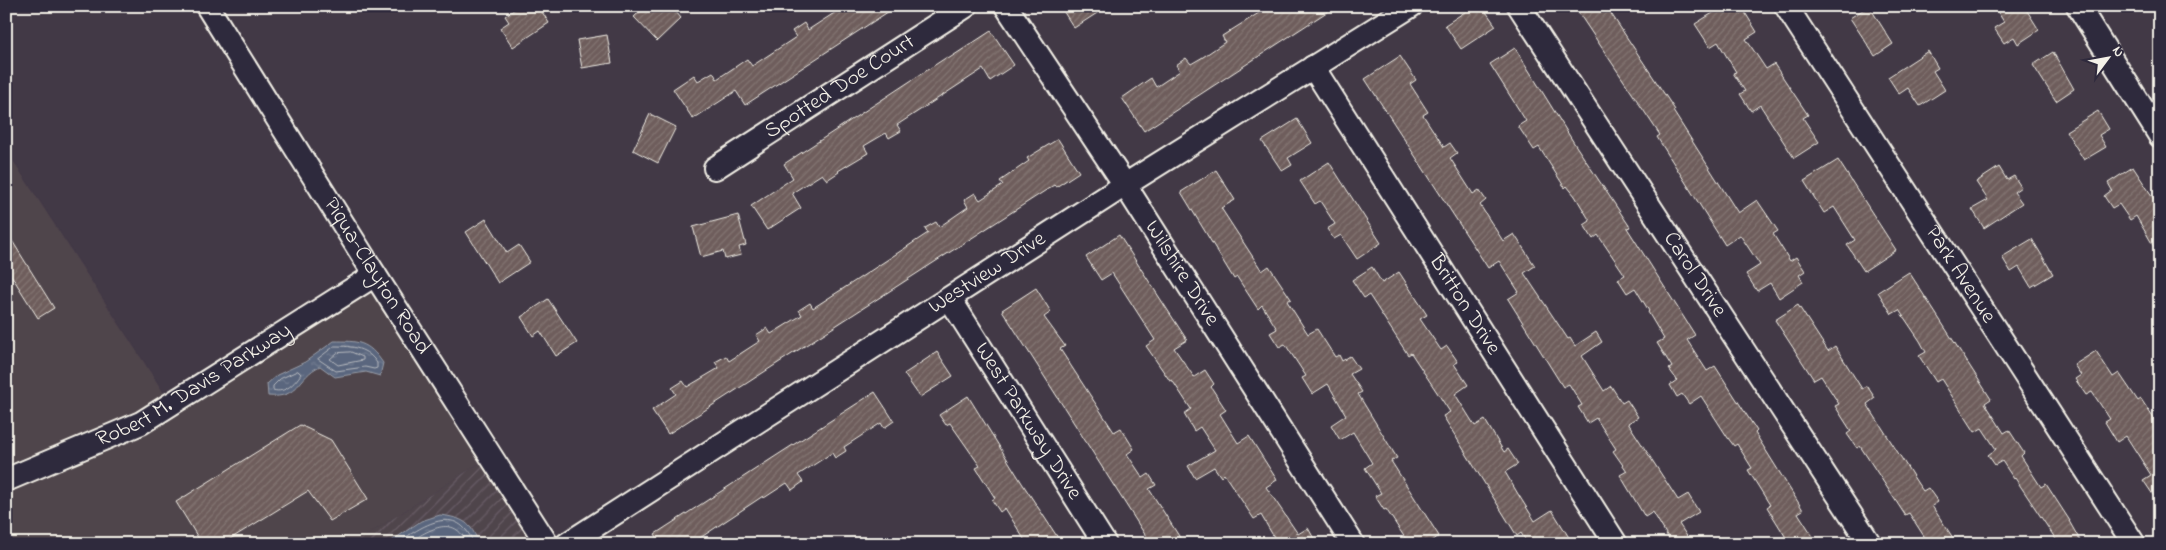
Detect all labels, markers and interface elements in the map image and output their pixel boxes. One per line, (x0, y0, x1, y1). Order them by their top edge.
street label: Spotted Doe Court (759, 26, 922, 148)
north arrow (2084, 32, 2134, 82)
text: N (2106, 42, 2129, 61)
street label: Piqua-Clayton Road (315, 192, 438, 361)
street label: Wilshire Drive (1136, 215, 1227, 333)
street label: Park Avenue (1916, 219, 2003, 330)
street label: Westview Drive (923, 224, 1053, 323)
street label: Carol Drive (1655, 226, 1734, 324)
street label: Britton Drive (1420, 247, 1508, 362)
street label: Robert M. Davis Parkway (91, 315, 299, 456)
street label: West Parkway Drive (966, 337, 1089, 507)

